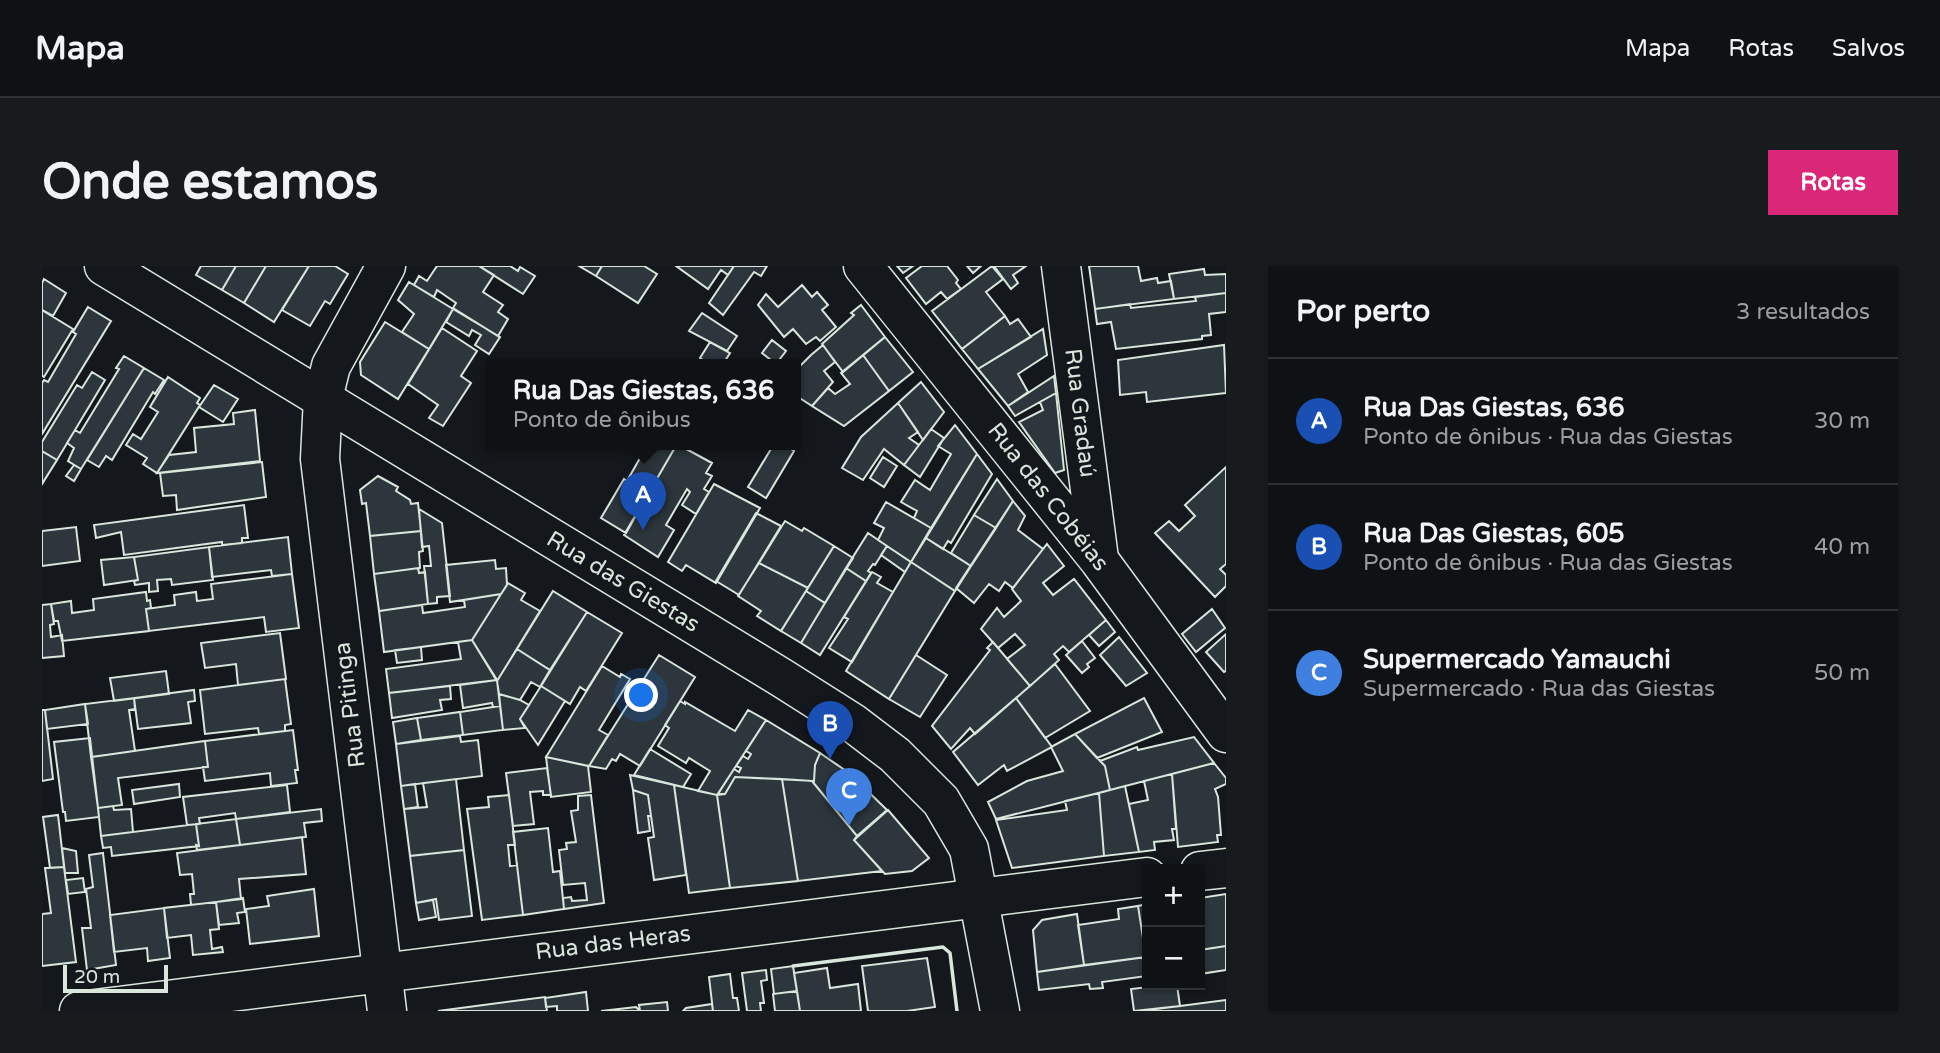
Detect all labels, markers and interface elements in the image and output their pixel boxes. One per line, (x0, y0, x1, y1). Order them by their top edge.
text: Mapa (35, 29, 125, 68)
text: Mapa (1625, 34, 1690, 63)
text: Rotas (1728, 34, 1794, 63)
text: Salvos (1832, 34, 1905, 63)
button: Rotas (1768, 150, 1898, 215)
text: Onde estamos (42, 153, 378, 212)
text: Por perto (1296, 293, 1430, 330)
text: 3 resultados (1736, 298, 1870, 326)
street label: Rua Gradaú (1058, 347, 1102, 479)
popup (486, 359, 801, 450)
text: Rua Das Giestas, 636 (513, 375, 774, 406)
text: Rua Das Giestas, 636 (1363, 392, 1625, 423)
text: Ponto de ônibus (513, 406, 691, 434)
text: A (1310, 407, 1328, 435)
text: 30 m (1814, 407, 1870, 435)
street label: Rua das Cobéias (981, 417, 1115, 577)
text: Ponto de ônibus · Rua das Giestas (1363, 423, 1733, 451)
pin: A (620, 472, 666, 530)
text: Rua Das Giestas, 605 (1363, 518, 1625, 549)
street label: Rua das Giestas (541, 525, 705, 639)
text: B (1311, 533, 1327, 561)
text: 40 m (1814, 533, 1870, 561)
text: Ponto de ônibus · Rua das Giestas (1363, 549, 1733, 577)
street label: Rua Pitinga (328, 641, 372, 769)
text: Supermercado Yamauchi (1363, 644, 1671, 675)
text: C (1311, 659, 1327, 687)
text: 50 m (1814, 659, 1870, 687)
text: Supermercado · Rua das Giestas (1363, 675, 1715, 703)
your location (624, 678, 658, 712)
pin: B (807, 701, 853, 759)
pin: C (826, 768, 872, 826)
map controls (1142, 864, 1205, 990)
button: + (1142, 864, 1205, 927)
street label: Rua das Heras (534, 920, 692, 966)
button: − (1142, 927, 1205, 990)
scale bar (63, 962, 168, 994)
text: 20 m (74, 966, 120, 988)

